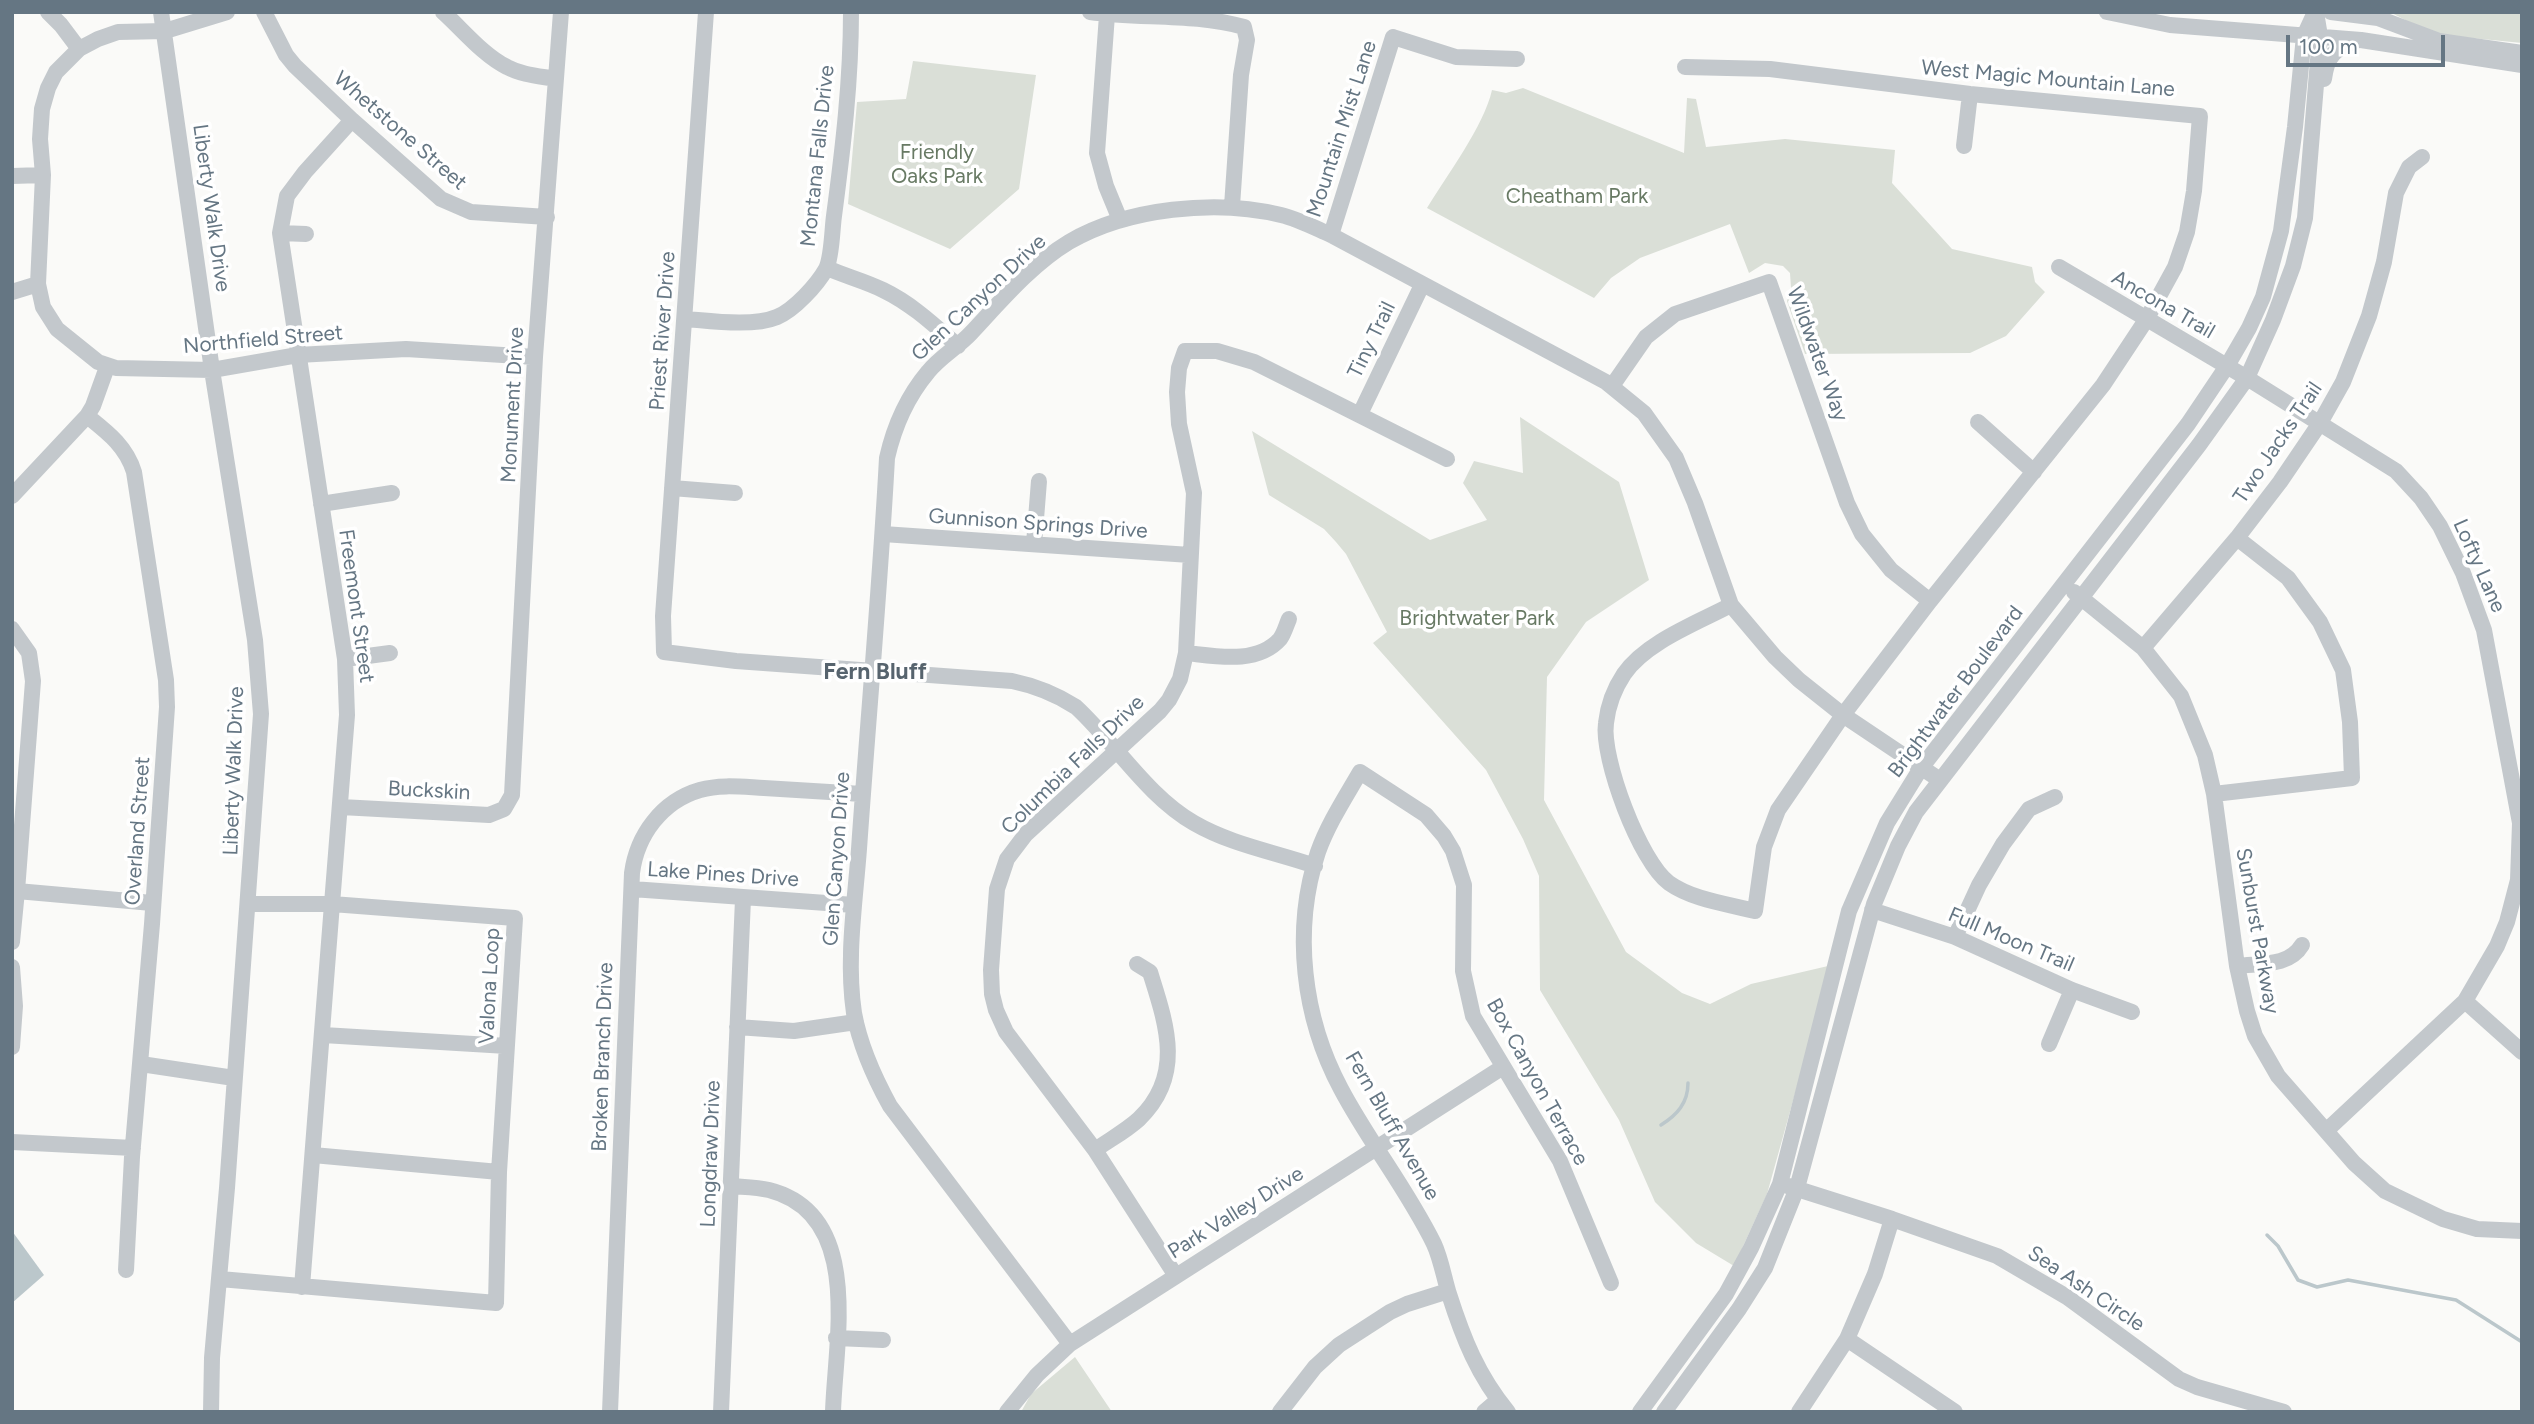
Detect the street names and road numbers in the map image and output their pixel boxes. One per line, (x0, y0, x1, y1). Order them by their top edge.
street label: Mountain Mist Lane (1302, 38, 1382, 220)
street label: West Magic Mountain Lane (1920, 55, 2176, 103)
street label: Montana Falls Drive (796, 64, 840, 248)
street label: Whetstone Street (328, 66, 472, 196)
street label: Liberty Walk Drive (187, 122, 235, 294)
street label: Glen Canyon Drive (906, 229, 1052, 367)
street label: Priest River Drive (645, 251, 681, 411)
street label: Ancona Trail (2107, 265, 2219, 345)
street label: Wildwater Way (1781, 283, 1853, 425)
street label: Tiny Trail (1343, 298, 1401, 382)
street label: Northfield Street (182, 320, 344, 360)
street label: Monument Drive (496, 326, 530, 484)
street label: Two Jacks Trail (2228, 378, 2328, 508)
street label: Gunnison Springs Drive (928, 504, 1148, 544)
street label: Lofty Lane (2447, 515, 2511, 617)
street label: Freemont Street (333, 528, 379, 684)
street label: Brightwater Boulevard (1883, 601, 2029, 783)
street label: Liberty Walk Drive (218, 686, 250, 856)
street label: Columbia Falls Drive (996, 690, 1150, 840)
street label: Overland Street (120, 756, 156, 906)
street label: Glen Canyon Drive (818, 771, 856, 947)
street label: Buckskin (387, 776, 471, 806)
street label: Sunburst Parkway (2230, 846, 2284, 1016)
street label: Lake Pines Drive (646, 857, 800, 893)
street label: Full Moon Trail (1944, 902, 2078, 978)
street label: Valona Loop (474, 927, 506, 1045)
street label: Broken Branch Drive (587, 962, 619, 1152)
street label: Box Canyon Terrace (1481, 994, 1593, 1170)
street label: Fern Bluff Avenue (1339, 1047, 1445, 1205)
street label: Longdraw Drive (696, 1080, 726, 1228)
street label: Park Valley Drive (1164, 1161, 1308, 1265)
street label: Sea Ash Circle (2023, 1241, 2149, 1337)

